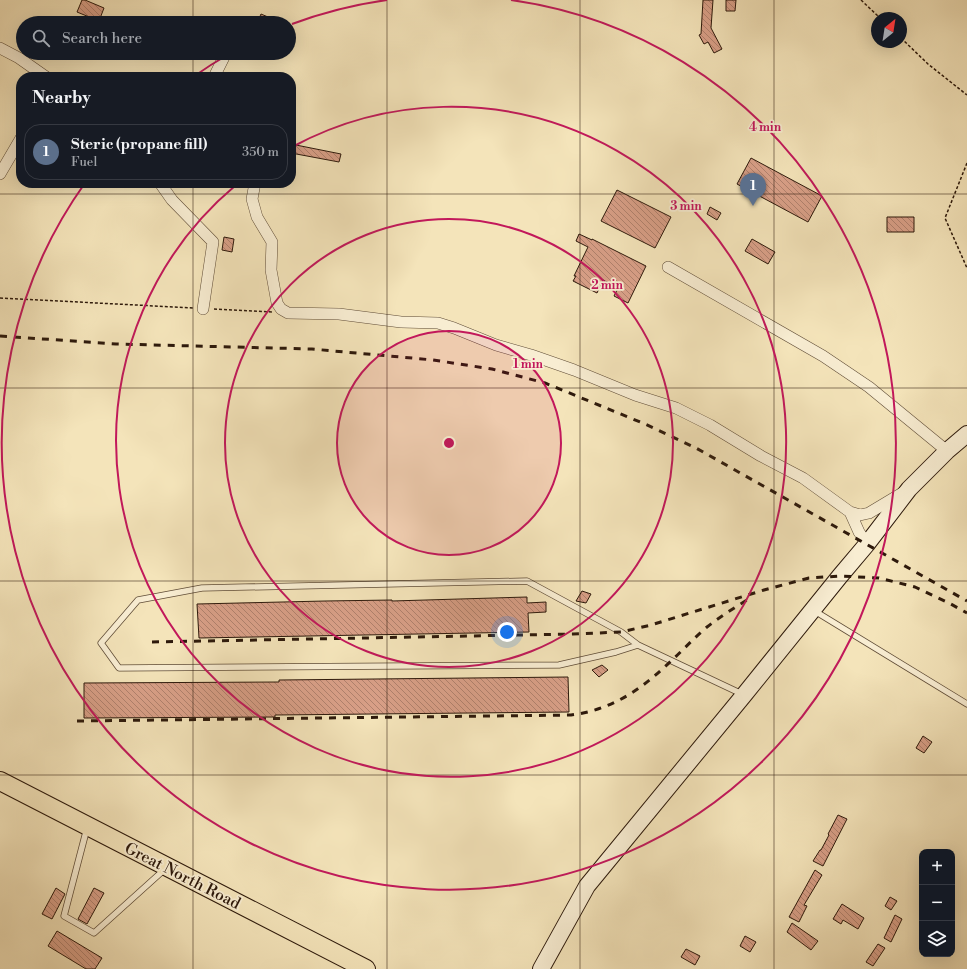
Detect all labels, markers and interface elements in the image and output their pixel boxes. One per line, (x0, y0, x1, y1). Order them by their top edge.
north arrow (871, 12, 907, 48)
search box (16, 16, 296, 60)
icon: search (30, 27, 52, 49)
text: Search here (62, 29, 142, 48)
text: Nearby (32, 87, 91, 109)
text: 4 min (749, 120, 782, 135)
text: Steric (propane fill) (71, 135, 207, 154)
text: 1 (43, 144, 49, 160)
text: 350 m (242, 144, 279, 160)
text: Fuel (71, 154, 97, 170)
pin: 1 (740, 173, 766, 206)
text: 3 min (670, 199, 702, 214)
text: 2 min (591, 278, 623, 293)
text: 1 min (513, 357, 544, 372)
centre of rings (442, 436, 456, 450)
your location (497, 622, 517, 642)
street label: Great North Road (121, 838, 244, 914)
map controls (919, 849, 955, 957)
button: + (919, 849, 955, 885)
button: − (919, 885, 955, 921)
button: layers (919, 921, 955, 957)

